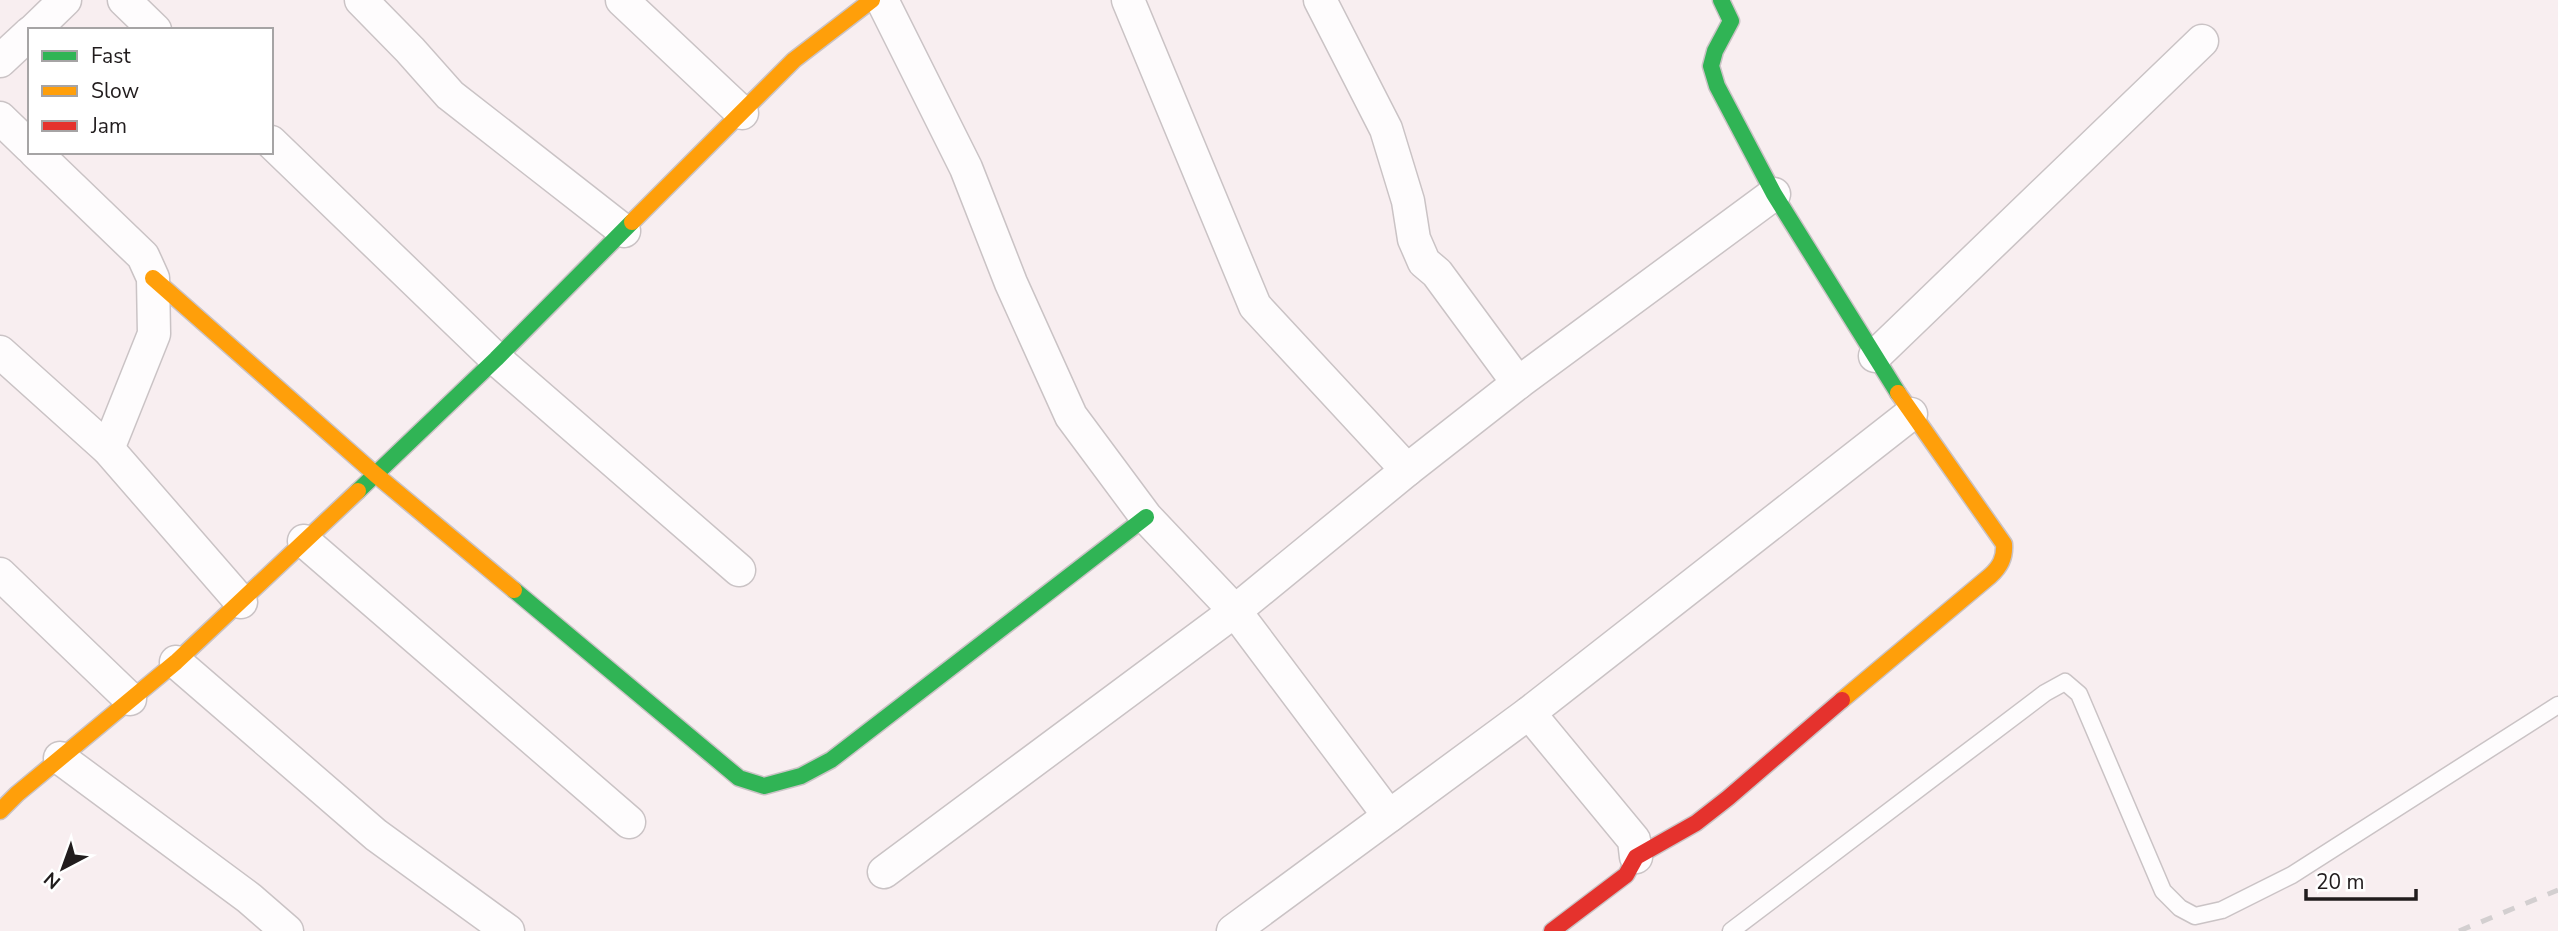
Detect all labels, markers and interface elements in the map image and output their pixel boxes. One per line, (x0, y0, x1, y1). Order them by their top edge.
legend (28, 28, 273, 154)
text: Fast (91, 42, 131, 70)
text: Slow (91, 77, 140, 105)
text: Jam (90, 112, 127, 140)
north arrow (28, 833, 98, 903)
scale bar (2306, 858, 2416, 902)
text: N (39, 866, 66, 895)
text: 20 m (2316, 868, 2365, 896)

